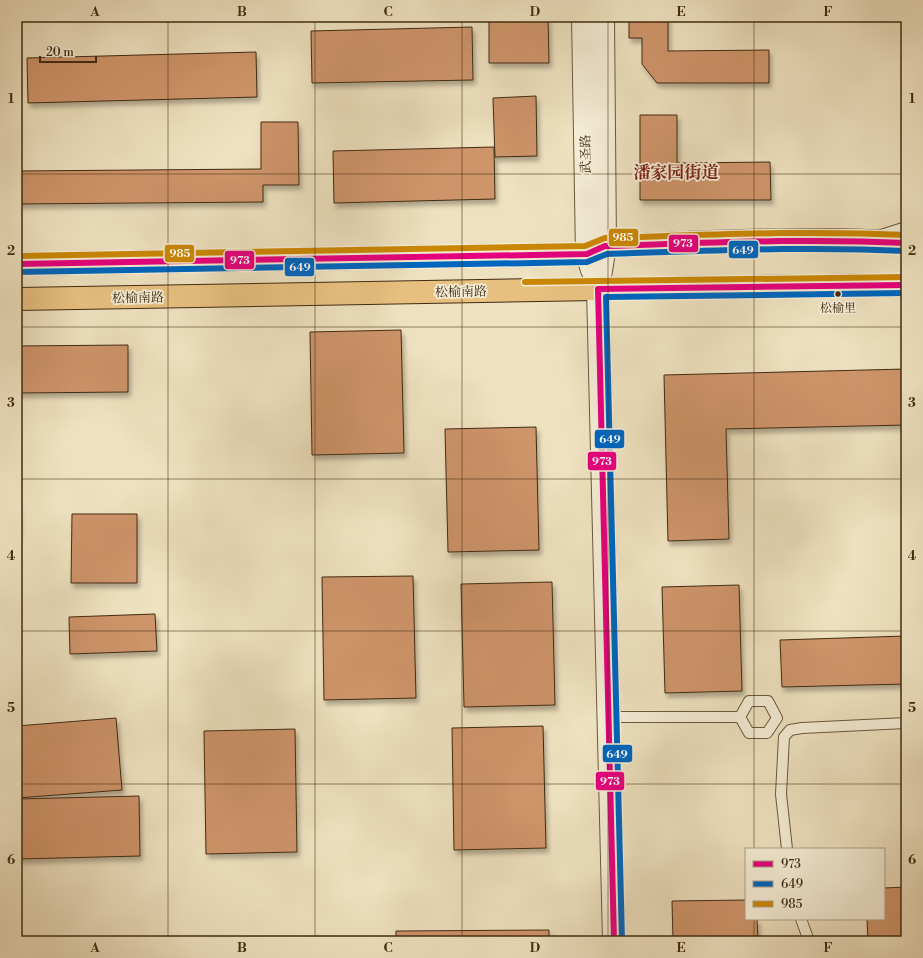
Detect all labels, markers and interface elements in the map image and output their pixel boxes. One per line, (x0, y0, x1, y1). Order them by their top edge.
text: A (89, 4, 100, 20)
text: B (237, 4, 247, 20)
text: C (383, 4, 393, 20)
text: D (530, 4, 540, 20)
text: E (676, 4, 686, 20)
text: F (823, 4, 833, 20)
scale bar (40, 38, 96, 64)
text: 20 m (46, 45, 74, 60)
text: 1 (8, 91, 15, 107)
text: 1 (909, 91, 916, 107)
street label: 武圣路 (578, 134, 594, 174)
district label: 潘家园街道 (634, 162, 719, 184)
line badge: 985 (608, 228, 639, 247)
text: 985 (613, 231, 634, 245)
line badge: 973 (668, 234, 699, 253)
text: 973 (673, 237, 693, 251)
line badge: 649 (728, 240, 759, 259)
text: 2 (7, 243, 15, 259)
text: 2 (908, 243, 916, 259)
line badge: 985 (164, 244, 195, 263)
text: 649 (732, 244, 754, 258)
text: 985 (170, 247, 191, 261)
line badge: 973 (224, 250, 255, 270)
text: 973 (230, 254, 250, 268)
line badge: 649 (284, 257, 315, 277)
text: 649 (289, 261, 311, 275)
street label: 松榆南路 (435, 284, 487, 300)
marker: 松榆里 (833, 289, 843, 299)
street label: 松榆南路 (112, 290, 164, 306)
place label: 松榆里 (820, 301, 856, 316)
text: 3 (7, 395, 15, 411)
text: 3 (908, 395, 916, 411)
line badge: 649 (594, 429, 625, 449)
text: 649 (599, 433, 621, 447)
line badge: 973 (587, 451, 617, 471)
text: 973 (592, 455, 612, 469)
text: 4 (7, 548, 16, 564)
text: 4 (908, 548, 917, 564)
text: 5 (7, 700, 15, 716)
text: 5 (908, 700, 916, 716)
line badge: 649 (602, 744, 633, 763)
text: 649 (606, 748, 628, 762)
line badge: 973 (595, 771, 625, 791)
text: 973 (600, 775, 620, 789)
legend (745, 848, 885, 920)
text: 6 (7, 852, 15, 868)
text: 6 (908, 852, 916, 868)
text: 973 (781, 857, 801, 872)
text: 649 (781, 877, 803, 892)
text: 985 (781, 897, 803, 912)
text: A (89, 940, 100, 956)
text: B (237, 940, 247, 956)
text: C (383, 940, 393, 956)
text: D (530, 940, 540, 956)
text: E (676, 940, 686, 956)
text: F (823, 940, 833, 956)

